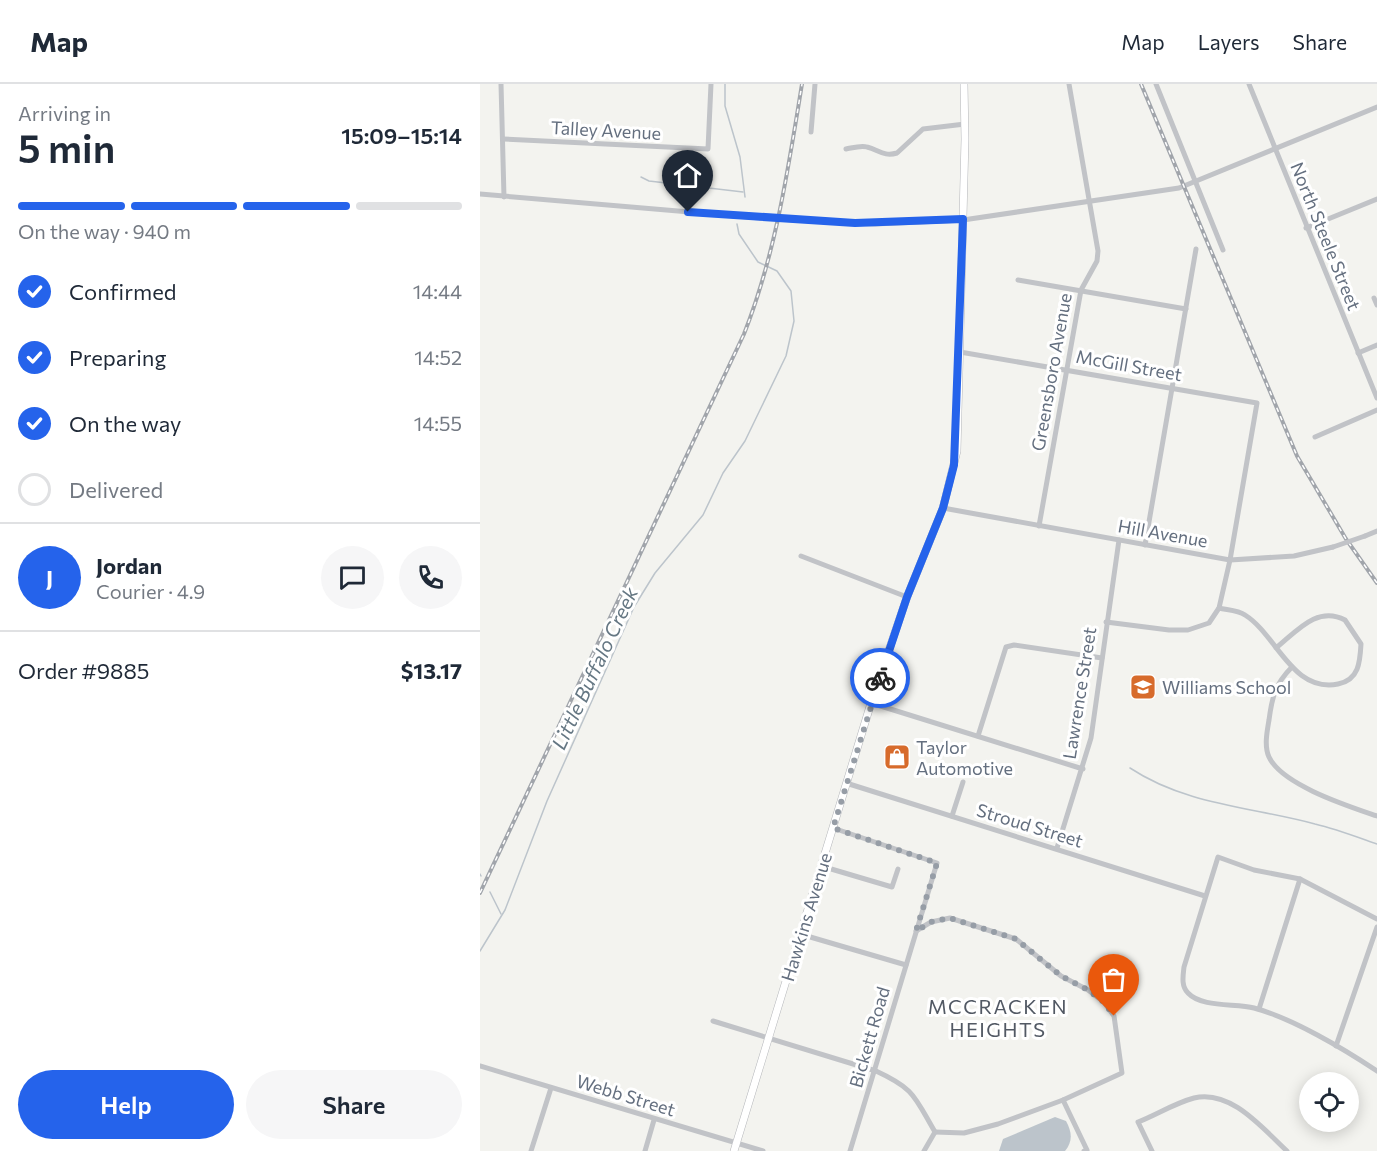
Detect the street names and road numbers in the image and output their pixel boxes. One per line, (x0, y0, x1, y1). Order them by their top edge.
street label: Talley Avenue (550, 116, 662, 144)
street label: North Steele Street (1286, 159, 1366, 313)
street label: Greensboro Avenue (1026, 291, 1076, 453)
street label: McGill Street (1074, 345, 1184, 385)
street label: Hill Avenue (1116, 514, 1210, 552)
street label: Lawrence Street (1058, 625, 1100, 761)
street label: Stroud Street (974, 798, 1086, 852)
street label: Hawkins Avenue (776, 850, 836, 984)
street label: Bickett Road (844, 984, 894, 1090)
street label: Webb Street (574, 1070, 678, 1120)

